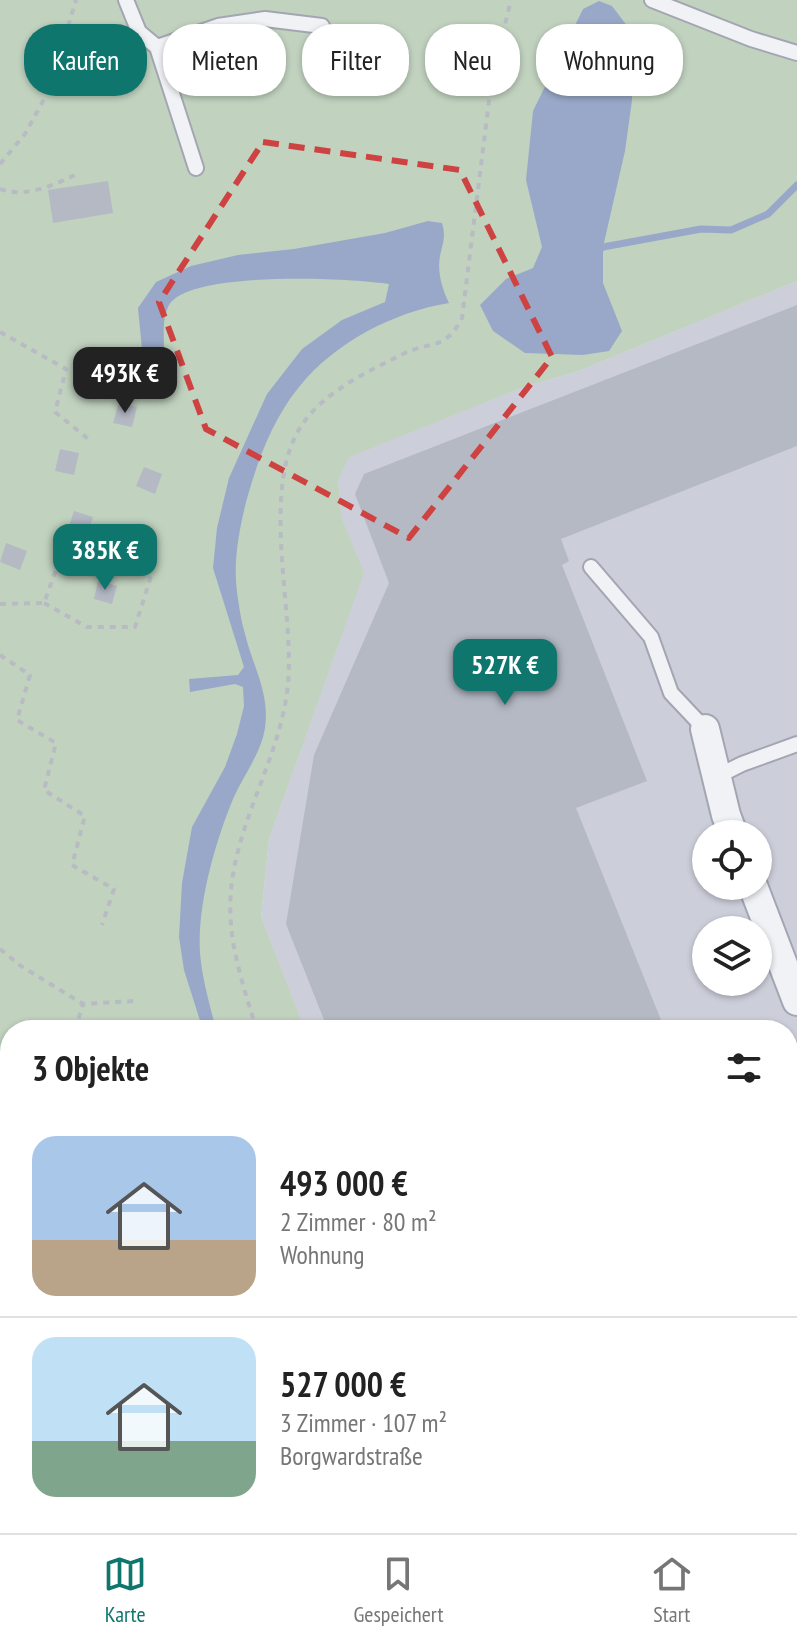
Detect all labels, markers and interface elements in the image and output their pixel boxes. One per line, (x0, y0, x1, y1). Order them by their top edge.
chip: Kaufen (24, 24, 147, 96)
chip: Mieten (163, 24, 286, 96)
chip: Filter (302, 24, 409, 96)
chip: Neu (425, 24, 520, 96)
chip: Wohnung (536, 24, 683, 96)
pin: 493K € (60, 347, 190, 415)
text: 493K € (91, 356, 159, 389)
pin: 385K € (40, 524, 170, 592)
text: 385K € (71, 533, 139, 566)
pin: 527K € (440, 639, 570, 707)
text: 527K € (471, 648, 539, 681)
map controls (692, 820, 772, 996)
button: locate (692, 820, 772, 900)
button: layers (692, 916, 772, 996)
text: 3 Objekte (32, 1046, 149, 1090)
icon: filters (722, 1046, 766, 1090)
text: 493 000 € (280, 1161, 408, 1205)
icon: home (96, 1168, 192, 1264)
text: 2 Zimmer · 80 m² (280, 1205, 437, 1238)
text: Wohnung (280, 1238, 365, 1271)
text: 527 000 € (280, 1362, 406, 1406)
icon: home (96, 1369, 192, 1465)
text: 3 Zimmer · 107 m² (280, 1406, 447, 1439)
text: Borgwardstraße (280, 1439, 423, 1472)
tab: Karte (103, 1552, 147, 1628)
tab: Gespeichert (353, 1552, 443, 1628)
tab: Start (650, 1552, 694, 1628)

